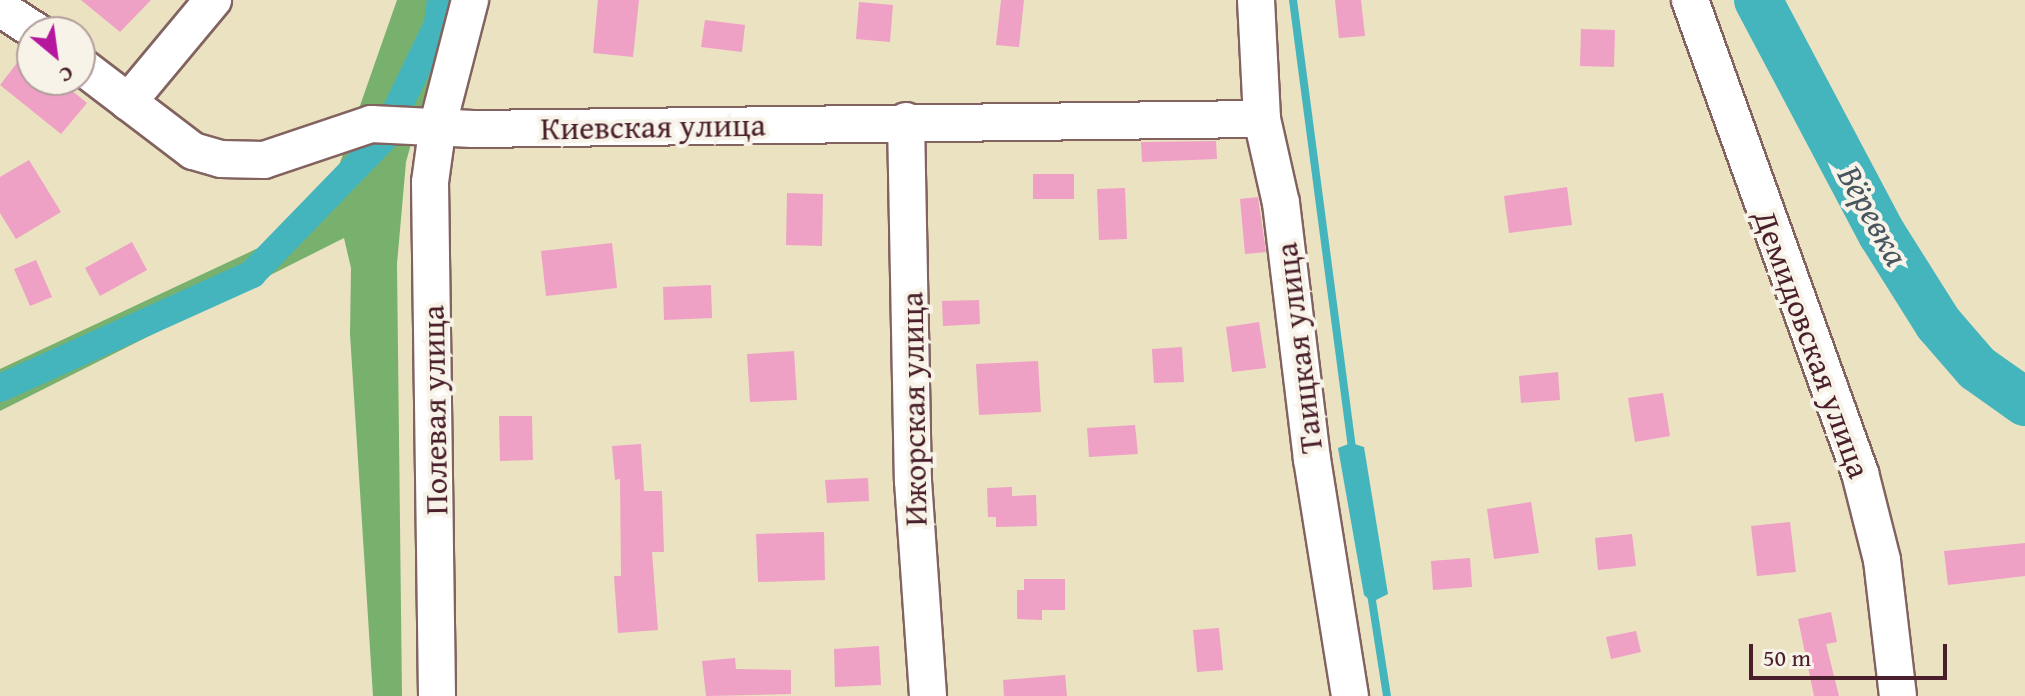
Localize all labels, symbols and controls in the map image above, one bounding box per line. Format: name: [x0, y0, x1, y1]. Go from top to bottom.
north arrow: [16, 16, 96, 96]
text: С: [53, 58, 80, 92]
street label: Киевская улица: [540, 106, 766, 148]
water label: Вёревка: [1830, 158, 1918, 272]
street label: Демидовская улица: [1746, 205, 1878, 483]
street label: Таицкая улица: [1267, 240, 1331, 456]
street label: Ижорская улица: [893, 291, 935, 527]
street label: Полевая улица: [414, 305, 456, 515]
scale bar: [1753, 628, 1951, 678]
text: 50 m: [1763, 640, 1811, 675]

